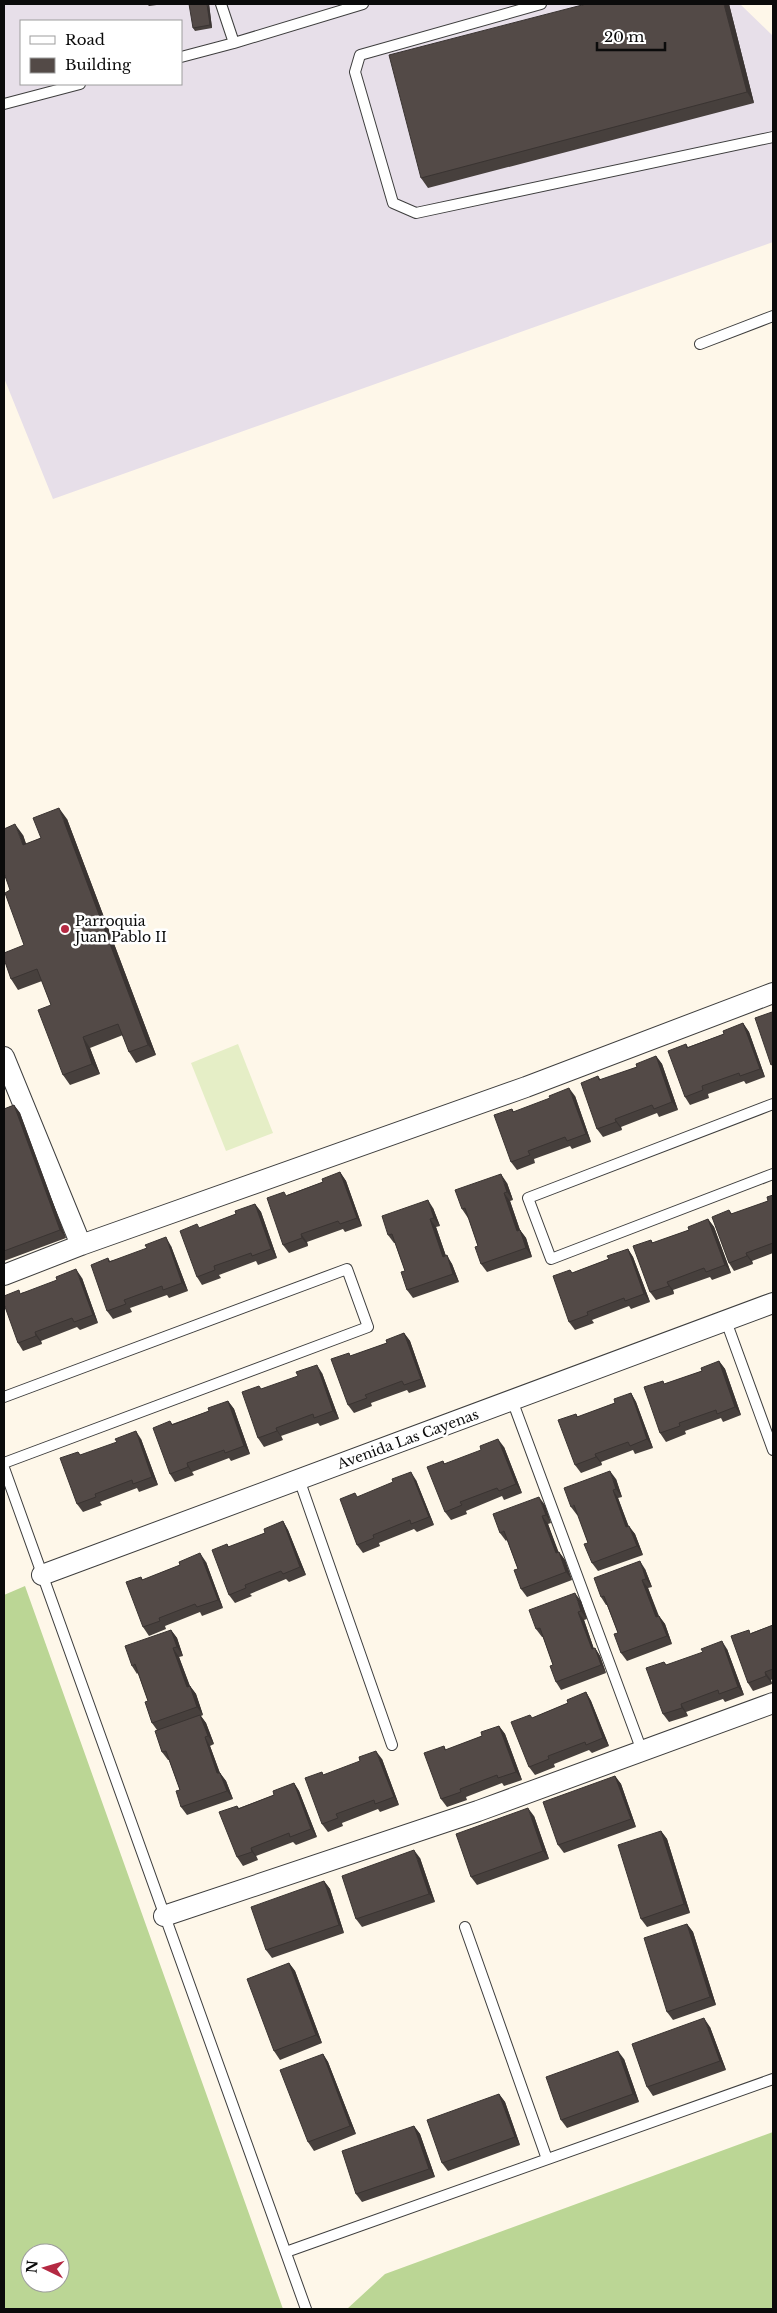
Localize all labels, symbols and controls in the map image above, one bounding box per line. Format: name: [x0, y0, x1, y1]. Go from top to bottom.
legend: [20, 20, 182, 85]
scale bar: [597, 20, 664, 52]
text: 20 m: [604, 27, 644, 46]
text: Road: [65, 30, 105, 49]
text: Building: [65, 55, 132, 74]
place label: Parroquia Juan Pablo II: [73, 912, 167, 946]
marker: Parroquia Juan Pablo II: [59, 923, 71, 935]
street label: Avenida Las Cayenas: [334, 1405, 481, 1473]
north arrow: [20, 2243, 70, 2293]
text: N: [23, 2260, 42, 2274]

